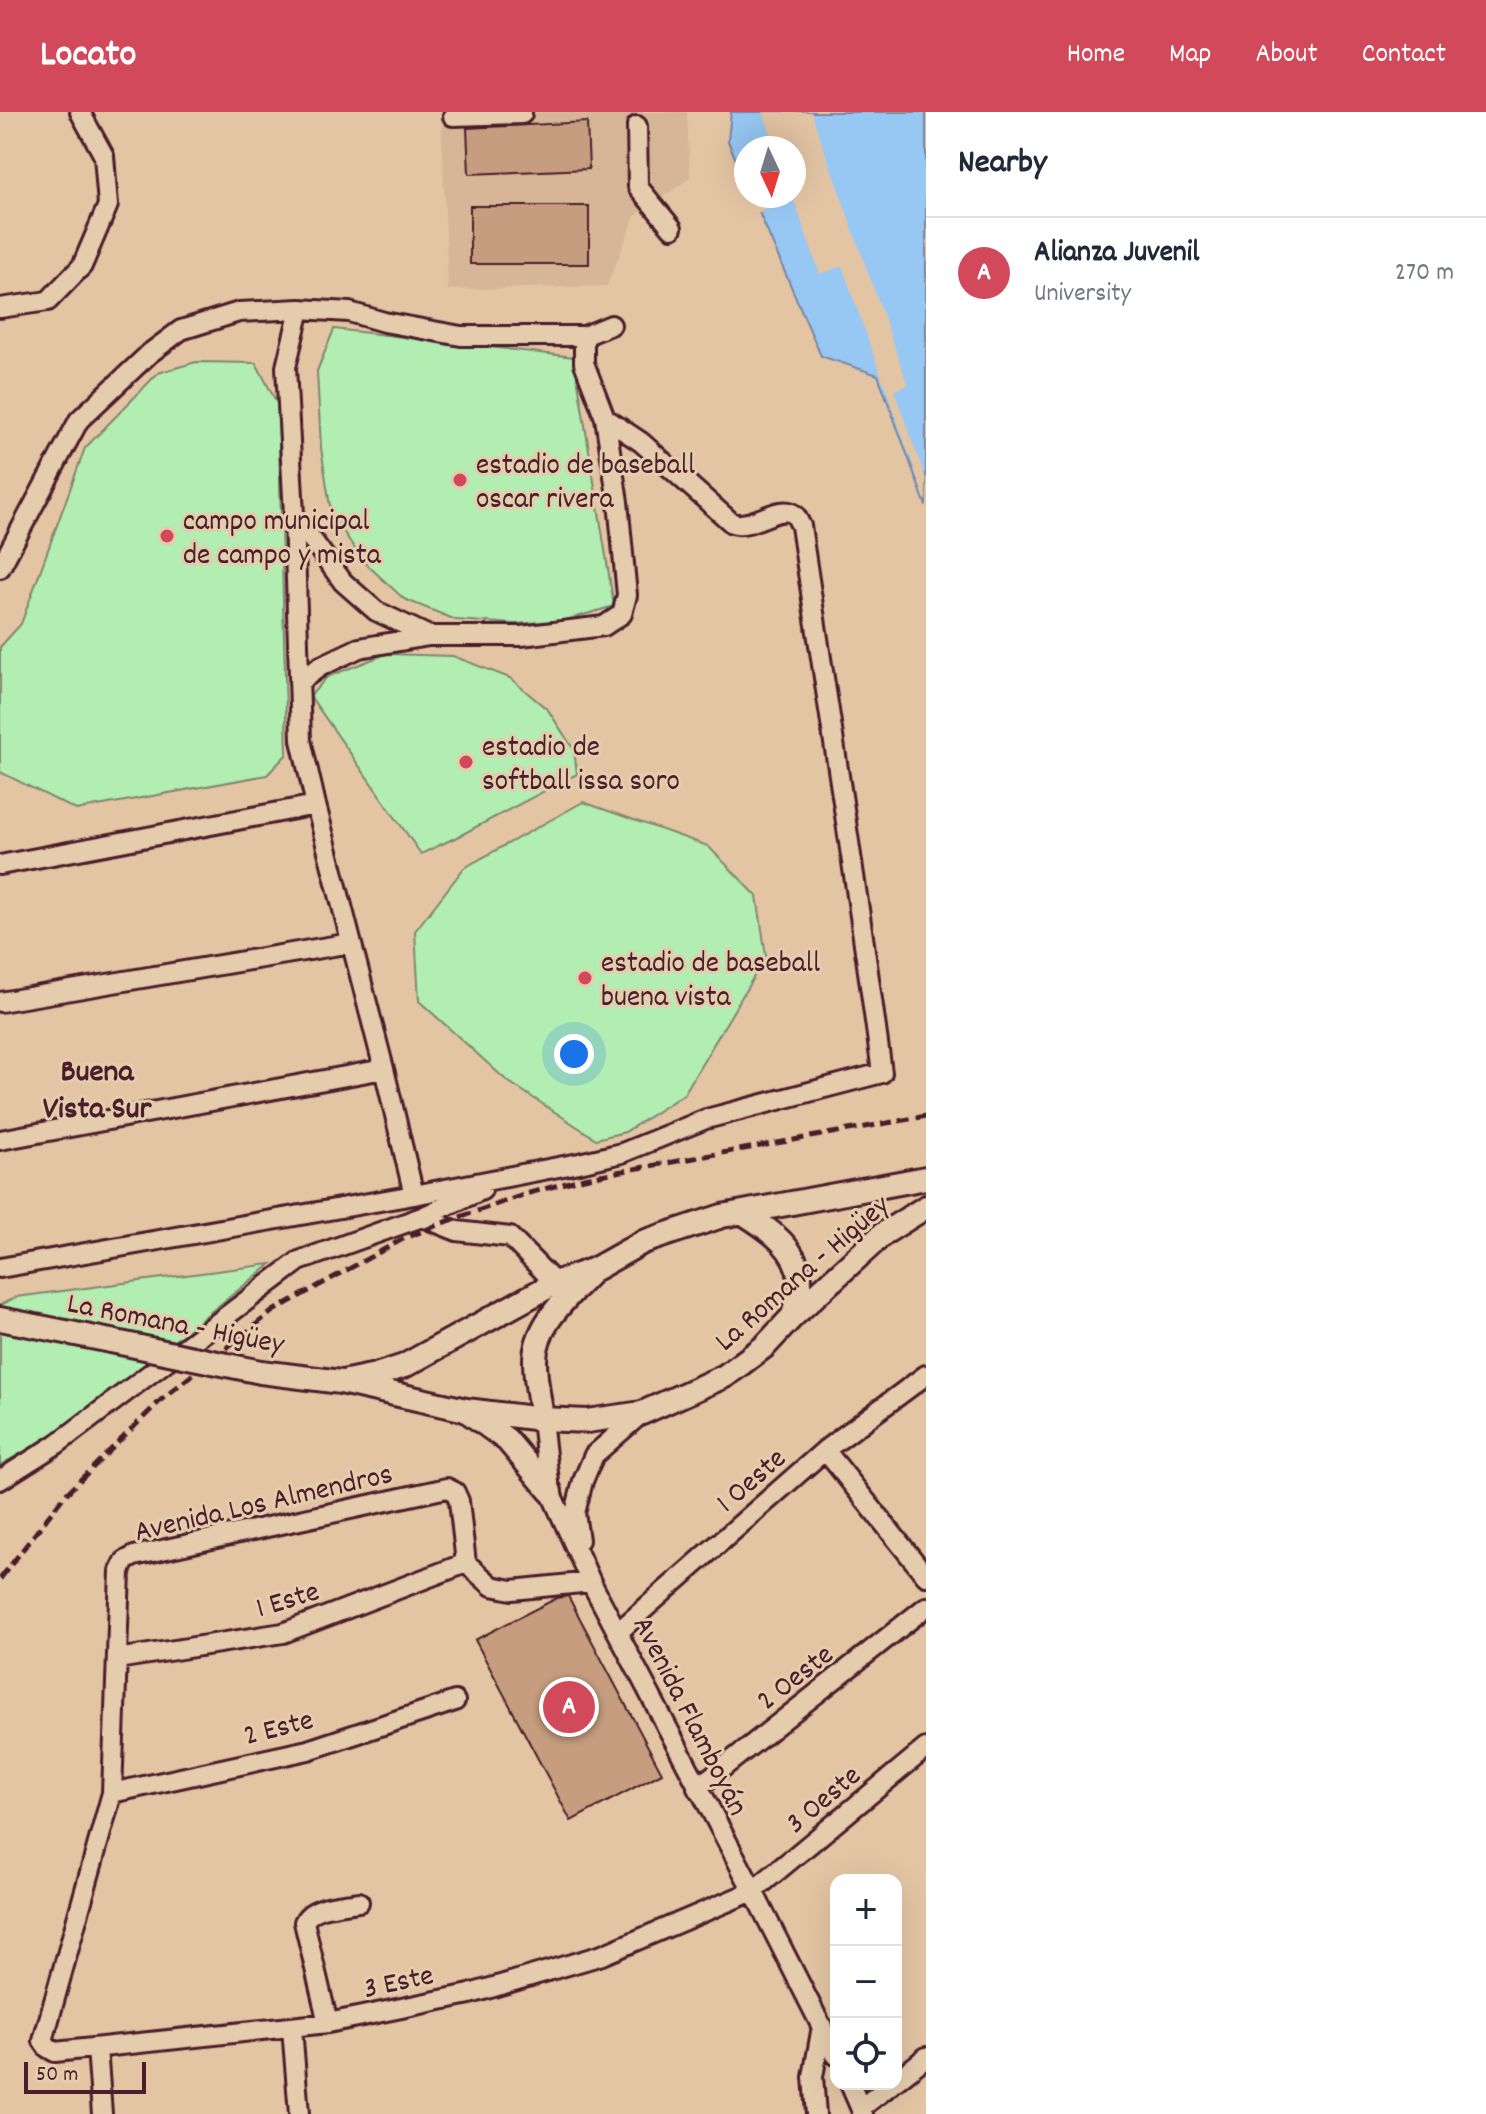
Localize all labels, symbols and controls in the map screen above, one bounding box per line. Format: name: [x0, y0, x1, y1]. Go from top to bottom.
text: Locato: [40, 29, 136, 84]
text: Home: [1067, 36, 1125, 76]
text: Map: [1169, 36, 1211, 76]
text: About: [1255, 36, 1318, 76]
text: Contact: [1362, 36, 1446, 76]
north arrow: [734, 136, 806, 208]
text: Nearby: [958, 140, 1047, 189]
text: Alianza Juvenil: [1034, 233, 1199, 276]
text: A: [977, 255, 991, 292]
text: 270 m: [1395, 255, 1454, 292]
text: University: [1034, 276, 1131, 313]
place label: estadio de baseball oscar rivera: [476, 446, 695, 523]
marker: estadio de baseball oscar rivera: [451, 471, 469, 489]
place label: campo municipal de campo y mista: [183, 502, 382, 579]
marker: campo municipal de campo y mista: [158, 527, 176, 545]
place label: estadio de softball issa soro: [482, 728, 680, 805]
marker: estadio de softball issa soro: [457, 753, 475, 771]
place label: estadio de baseball buena vista: [601, 944, 820, 1021]
marker: estadio de baseball buena vista: [576, 969, 594, 987]
your location: [554, 1034, 594, 1074]
district label: Buena Vista Sur: [43, 1051, 152, 1134]
street label: La Romana - Higüey: [707, 1186, 902, 1364]
street label: La Romana - Higüey: [63, 1284, 288, 1369]
street label: 1 Oeste: [708, 1440, 798, 1525]
street label: Avenida Los Almendros: [131, 1455, 397, 1556]
street label: 1 Este: [251, 1572, 325, 1632]
street label: Avenida Flamboyán: [619, 1610, 757, 1824]
street label: 2 Oeste: [749, 1636, 844, 1723]
pin: A: [543, 1677, 595, 1737]
street label: 2 Este: [240, 1701, 318, 1760]
street label: 3 Oeste: [778, 1757, 872, 1846]
map controls: [830, 1874, 902, 2090]
button: +: [830, 1874, 902, 1946]
button: −: [830, 1946, 902, 2018]
street label: 3 Este: [360, 1956, 438, 2013]
button: locate: [830, 2018, 902, 2090]
scale bar: [24, 2058, 146, 2094]
text: 50 m: [36, 2060, 78, 2091]

